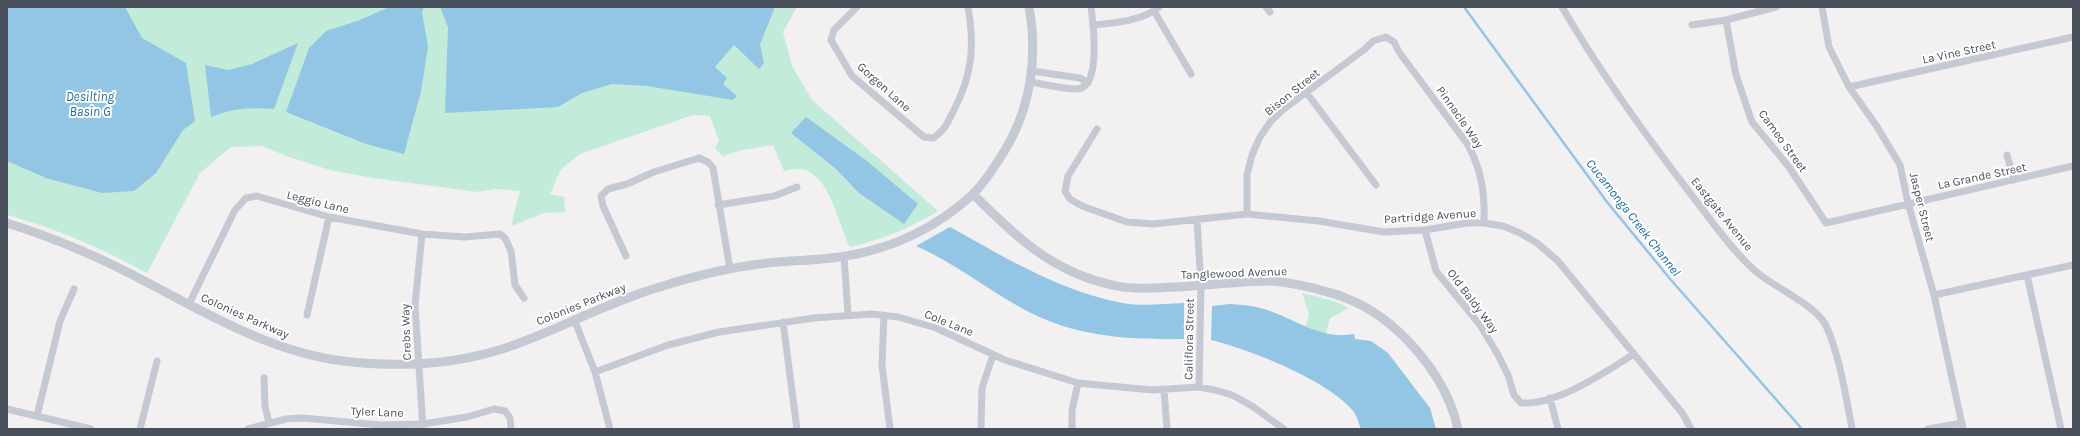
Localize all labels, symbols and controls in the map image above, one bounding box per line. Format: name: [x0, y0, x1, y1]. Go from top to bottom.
street label: La Vine Street: [1921, 37, 1997, 67]
street label: Gorgen Lane: [854, 59, 914, 115]
street label: Bison Street: [1262, 65, 1323, 119]
street label: Pinnacle Way: [1433, 83, 1487, 151]
water label: Desilting Basin G: [66, 89, 116, 119]
street label: Cameo Street: [1756, 107, 1811, 175]
water label: Cucamonga Creek Channel: [1583, 156, 1684, 279]
street label: La Grande Street: [1937, 160, 2028, 192]
street label: Jasper Street: [1907, 171, 1938, 244]
street label: Eastgate Avenue: [1688, 174, 1756, 254]
street label: Leggio Lane: [285, 187, 351, 217]
street label: Partridge Avenue: [1383, 206, 1477, 226]
street label: Tanglewood Avenue: [1181, 264, 1287, 282]
street label: Old Baldy Way: [1444, 266, 1502, 336]
street label: Colonies Parkway: [534, 280, 628, 328]
street label: Colonies Parkway: [199, 290, 292, 342]
street label: Califlora Street: [1181, 298, 1197, 380]
street label: Crebs Way: [398, 303, 414, 361]
street label: Cole Lane: [922, 307, 976, 339]
street label: Tyler Lane: [350, 404, 404, 420]

